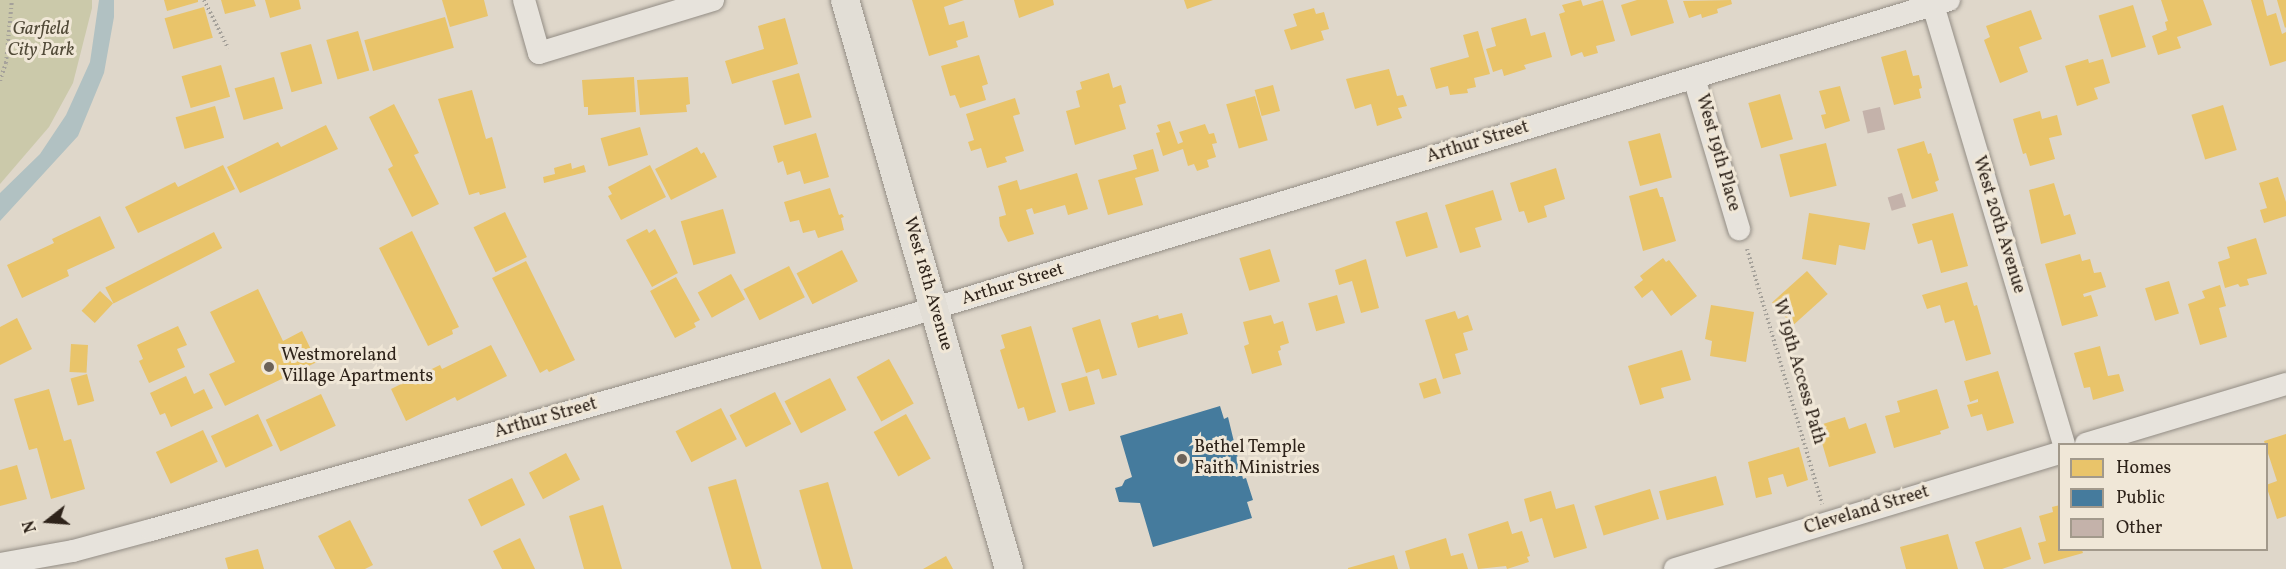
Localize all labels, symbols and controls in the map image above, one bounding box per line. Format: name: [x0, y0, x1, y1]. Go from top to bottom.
park label: Garfield City Park: [8, 20, 74, 63]
street label: West 19th Place: [1690, 92, 1744, 214]
street label: Arthur Street: [1424, 117, 1532, 169]
street label: West 20th Avenue: [1967, 154, 2029, 296]
street label: West 18th Avenue: [898, 214, 956, 354]
street label: Arthur Street: [959, 259, 1067, 311]
street label: W 19th Access Path: [1767, 297, 1829, 447]
place label: Westmoreland Village Apartments: [281, 346, 433, 388]
marker: Westmoreland Village Apartments: [262, 360, 276, 374]
street label: Arthur Street: [492, 394, 600, 444]
place label: Bethel Temple Faith Ministries: [1194, 438, 1320, 480]
legend: [2058, 443, 2268, 551]
marker: Bethel Temple Faith Ministries: [1175, 452, 1189, 466]
text: Homes: [2116, 456, 2171, 481]
street label: Cleveland Street: [1802, 482, 1932, 540]
text: Public: [2116, 486, 2165, 511]
north arrow: [18, 491, 78, 551]
text: Other: [2116, 516, 2162, 541]
text: N: [19, 517, 43, 535]

